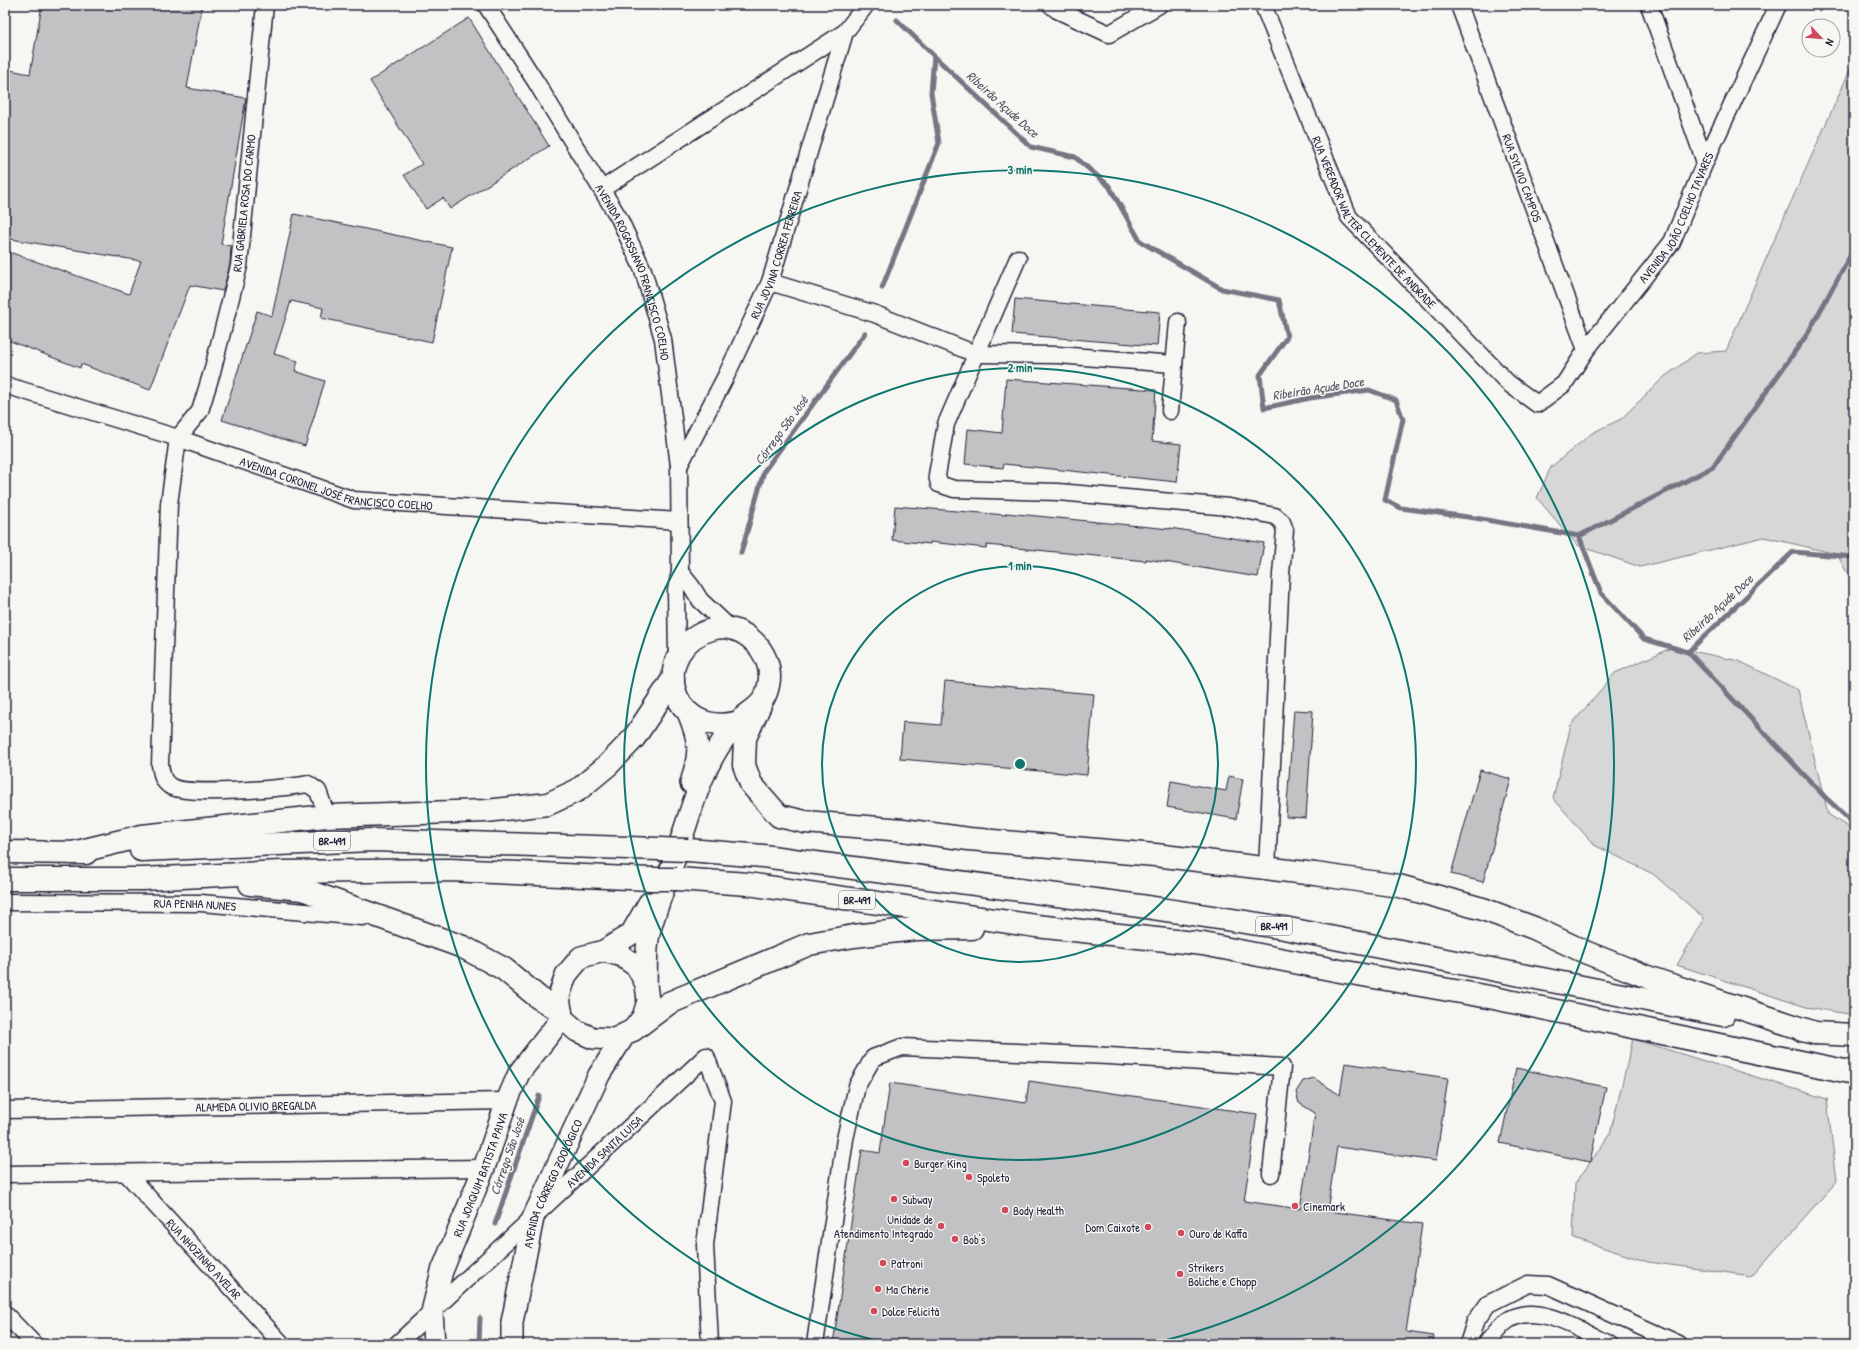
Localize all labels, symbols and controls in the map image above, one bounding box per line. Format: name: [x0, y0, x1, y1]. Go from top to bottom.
north arrow: [1801, 18, 1841, 58]
text: N: [1822, 37, 1838, 48]
water label: Ribeirão Açude Doce: [963, 67, 1044, 142]
street label: RUA SYLVIO CAMPOS: [1499, 131, 1547, 225]
street label: RUA GABRIELA ROSA DO CARMO: [228, 133, 260, 273]
street label: RUA VEREADOR WALTER CLEMENTE DE ANDRADE: [1309, 133, 1441, 312]
street label: AVENIDA JOÃO COELHO TAVARES: [1634, 149, 1717, 286]
text: 3 min: [1008, 161, 1033, 178]
street label: AVENIDA ROGASSIANO FRANCISCO COELHO: [592, 180, 674, 362]
street label: RUA JOVINA CORREA FERREIRA: [745, 188, 805, 322]
text: 2 min: [1008, 359, 1033, 376]
water label: Ribeirão Açude Doce: [1271, 372, 1366, 404]
water label: Córrego São José: [750, 391, 813, 469]
street label: AVENIDA CORONEL JOSÉ FRANCISCO COELHO: [238, 452, 434, 514]
text: 1 min: [1008, 557, 1032, 574]
water label: Ribeirão Açude Doce: [1677, 569, 1757, 646]
centre of rings: [1013, 757, 1027, 771]
road number: BR-491: [314, 832, 350, 850]
road number: BR-491: [839, 891, 875, 909]
street label: RUA PENHA NUNES: [154, 894, 237, 915]
road number: BR-491: [1256, 917, 1292, 935]
street label: ALAMEDA OLIVIO BREGALDA: [196, 1096, 316, 1115]
street label: RUA JOAQUIM BATISTA PAIVA: [448, 1110, 511, 1239]
street label: AVENIDA SANTA LUISA: [562, 1111, 646, 1191]
water label: Córrego São José: [485, 1114, 530, 1198]
street label: AVENIDA CÓRREGO ZOOLÓGICO: [519, 1116, 586, 1250]
place label: Burger King: [914, 1155, 967, 1172]
marker: Burger King: [901, 1158, 911, 1168]
place label: Spoleto: [977, 1169, 1010, 1186]
marker: Spoleto: [964, 1172, 974, 1182]
place label: Subway: [902, 1191, 933, 1208]
marker: Subway: [889, 1194, 899, 1204]
place label: Cinemark: [1303, 1198, 1345, 1215]
marker: Cinemark: [1290, 1201, 1300, 1211]
place label: Body Health: [1013, 1202, 1064, 1219]
marker: Body Health: [1000, 1205, 1010, 1215]
place label: Unidade de Atendimento Integrado: [834, 1211, 933, 1242]
street label: RUA NHOZINHO AVELAR: [163, 1215, 246, 1303]
place label: Dom Caixote: [1085, 1219, 1140, 1236]
marker: Unidade de Atendimento Integrado: [936, 1221, 946, 1231]
marker: Dom Caixote: [1143, 1222, 1153, 1232]
place label: Ouro de Kaffa: [1189, 1225, 1247, 1242]
marker: Ouro de Kaffa: [1176, 1228, 1186, 1238]
place label: Bob's: [963, 1231, 986, 1248]
marker: Bob's: [950, 1234, 960, 1244]
place label: Patroni: [891, 1255, 923, 1272]
marker: Patroni: [878, 1258, 888, 1268]
place label: Strikers Boliche e Chopp: [1188, 1259, 1256, 1290]
marker: Strikers Boliche e Chopp: [1175, 1269, 1185, 1279]
place label: Ma Chérie: [886, 1281, 929, 1298]
marker: Ma Chérie: [873, 1284, 883, 1294]
place label: Dolce Felicità: [882, 1303, 940, 1320]
marker: Dolce Felicità: [869, 1306, 879, 1316]

